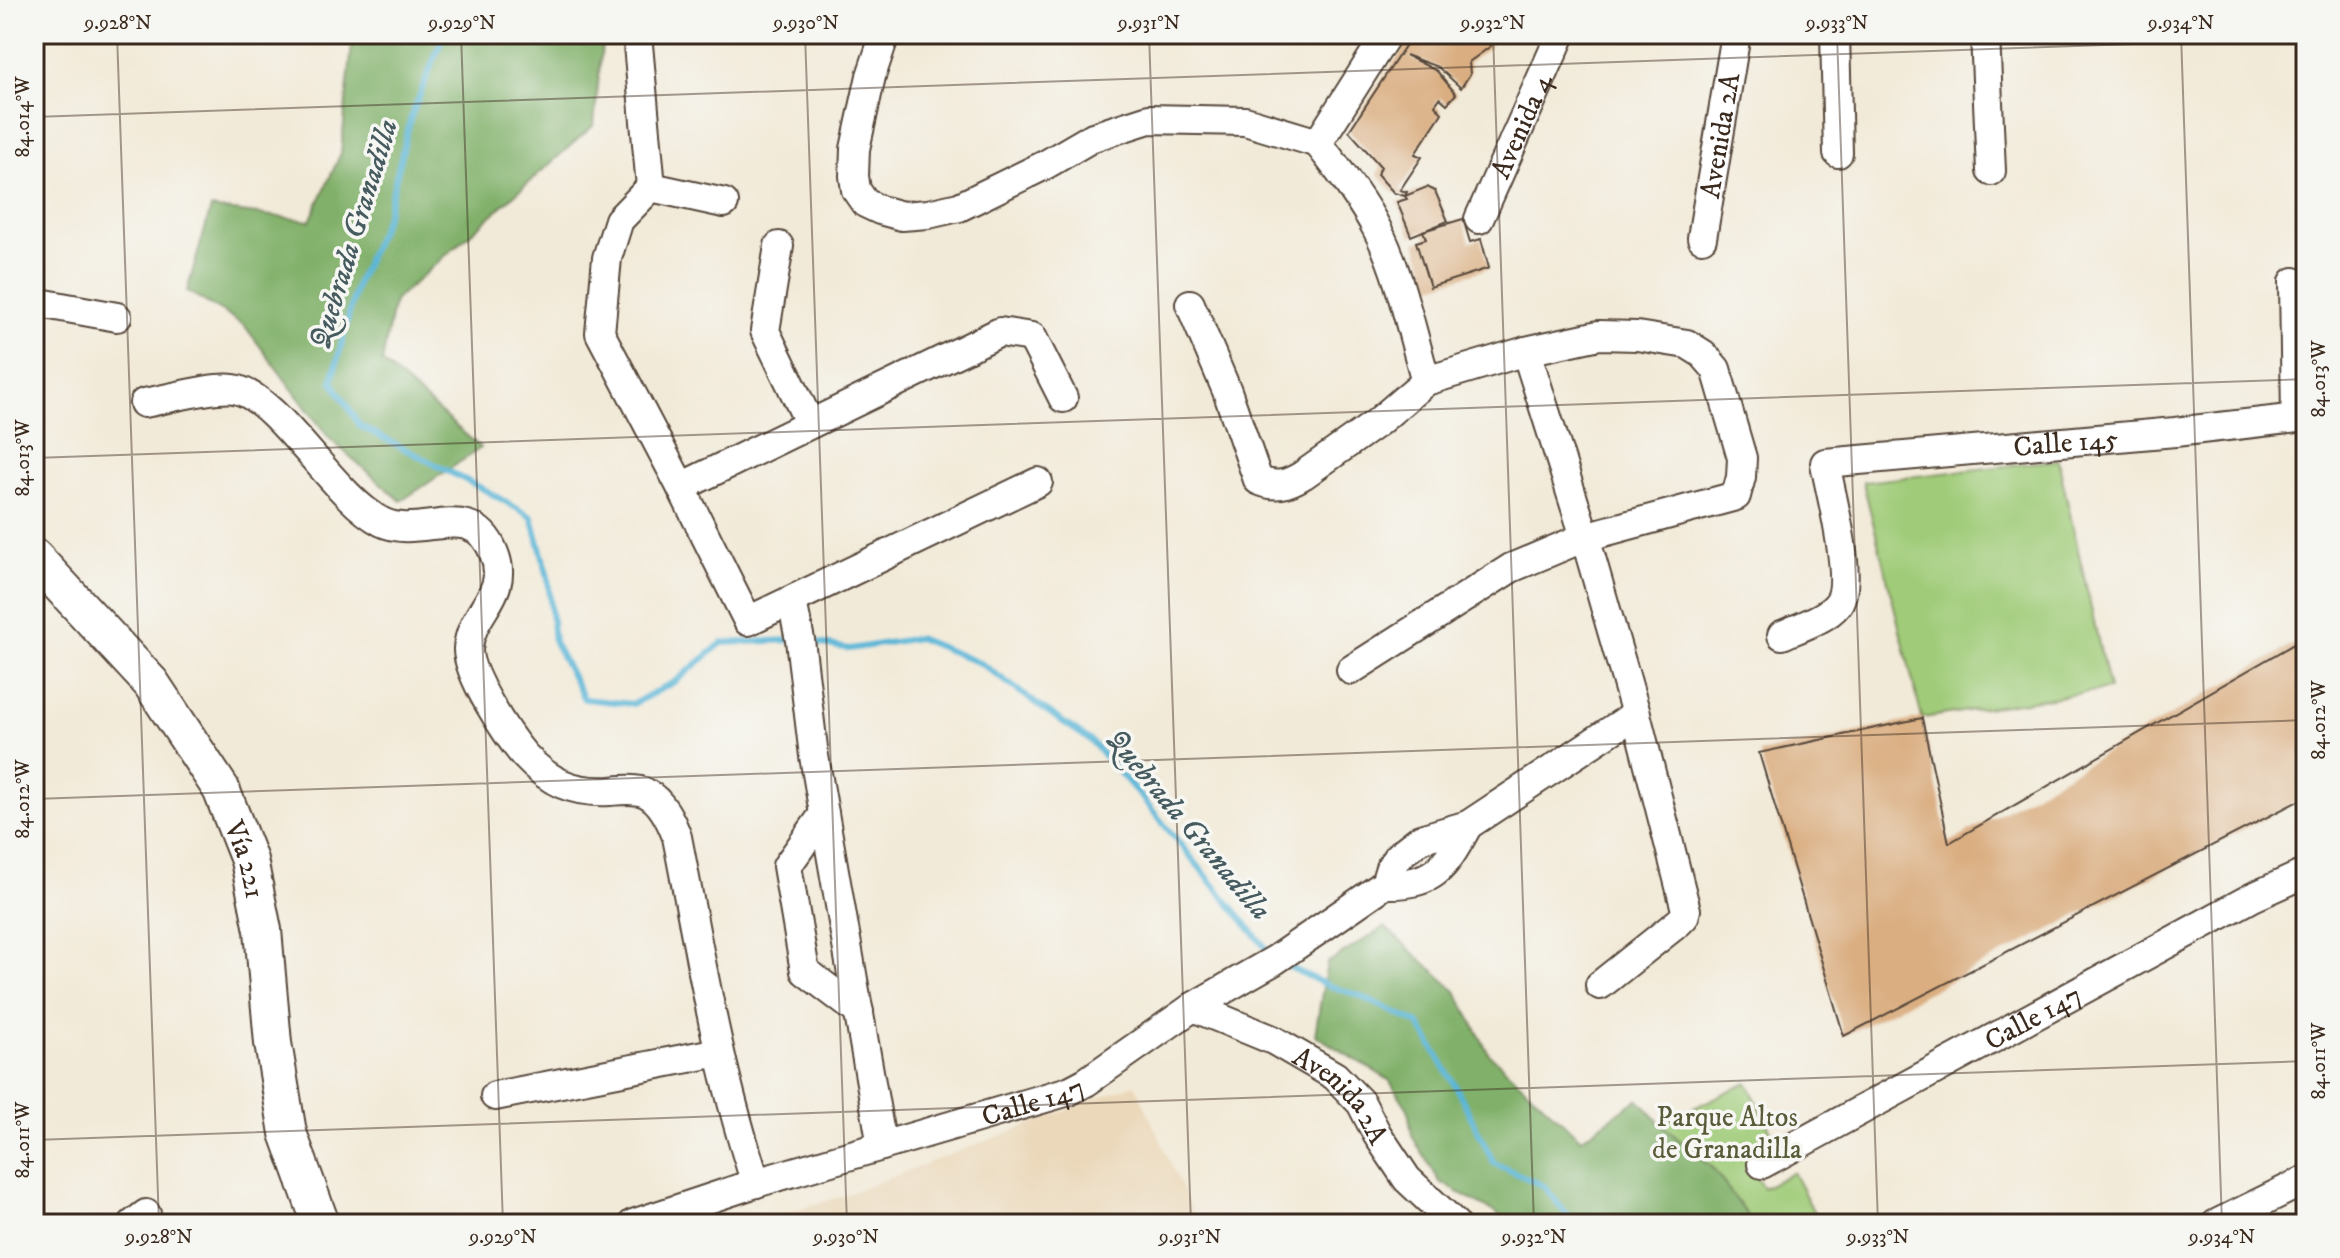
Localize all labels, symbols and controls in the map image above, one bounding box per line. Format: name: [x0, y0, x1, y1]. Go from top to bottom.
text: 9.928°N: [83, 11, 152, 36]
text: 9.929°N: [427, 11, 496, 36]
text: 9.930°N: [772, 11, 839, 36]
text: 9.931°N: [1117, 11, 1180, 36]
text: 9.932°N: [1460, 11, 1525, 36]
text: 9.933°N: [1805, 11, 1868, 36]
text: 9.934°N: [2147, 11, 2214, 36]
street label: Avenida 4: [1483, 68, 1561, 184]
street label: Avenida 2A: [1693, 69, 1748, 201]
text: 84.014°W: [11, 76, 36, 157]
water label: Quebrada Granadilla: [302, 115, 407, 354]
text: 84.013°W: [2307, 340, 2332, 417]
text: 84.013°W: [11, 419, 36, 496]
street label: Calle 145: [2012, 421, 2120, 465]
text: 84.012°W: [2307, 680, 2332, 760]
water label: Quebrada Granadilla: [1097, 722, 1279, 928]
text: 84.012°W: [11, 759, 36, 839]
street label: Vía 221: [216, 815, 272, 902]
street label: Calle 147: [1979, 978, 2088, 1059]
text: 84.011°W: [2307, 1022, 2332, 1099]
street label: Avenida 2A: [1286, 1039, 1396, 1151]
street label: Calle 147: [978, 1070, 1091, 1135]
park label: Parque Altos de Granadilla: [1652, 1100, 1802, 1167]
text: 84.011°W: [11, 1101, 36, 1178]
text: 9.928°N: [124, 1225, 193, 1250]
text: 9.929°N: [468, 1225, 537, 1250]
text: 9.930°N: [812, 1225, 879, 1250]
text: 9.931°N: [1158, 1225, 1221, 1250]
text: 9.932°N: [1501, 1225, 1566, 1250]
text: 9.933°N: [1846, 1225, 1909, 1250]
text: 9.934°N: [2188, 1225, 2255, 1250]

